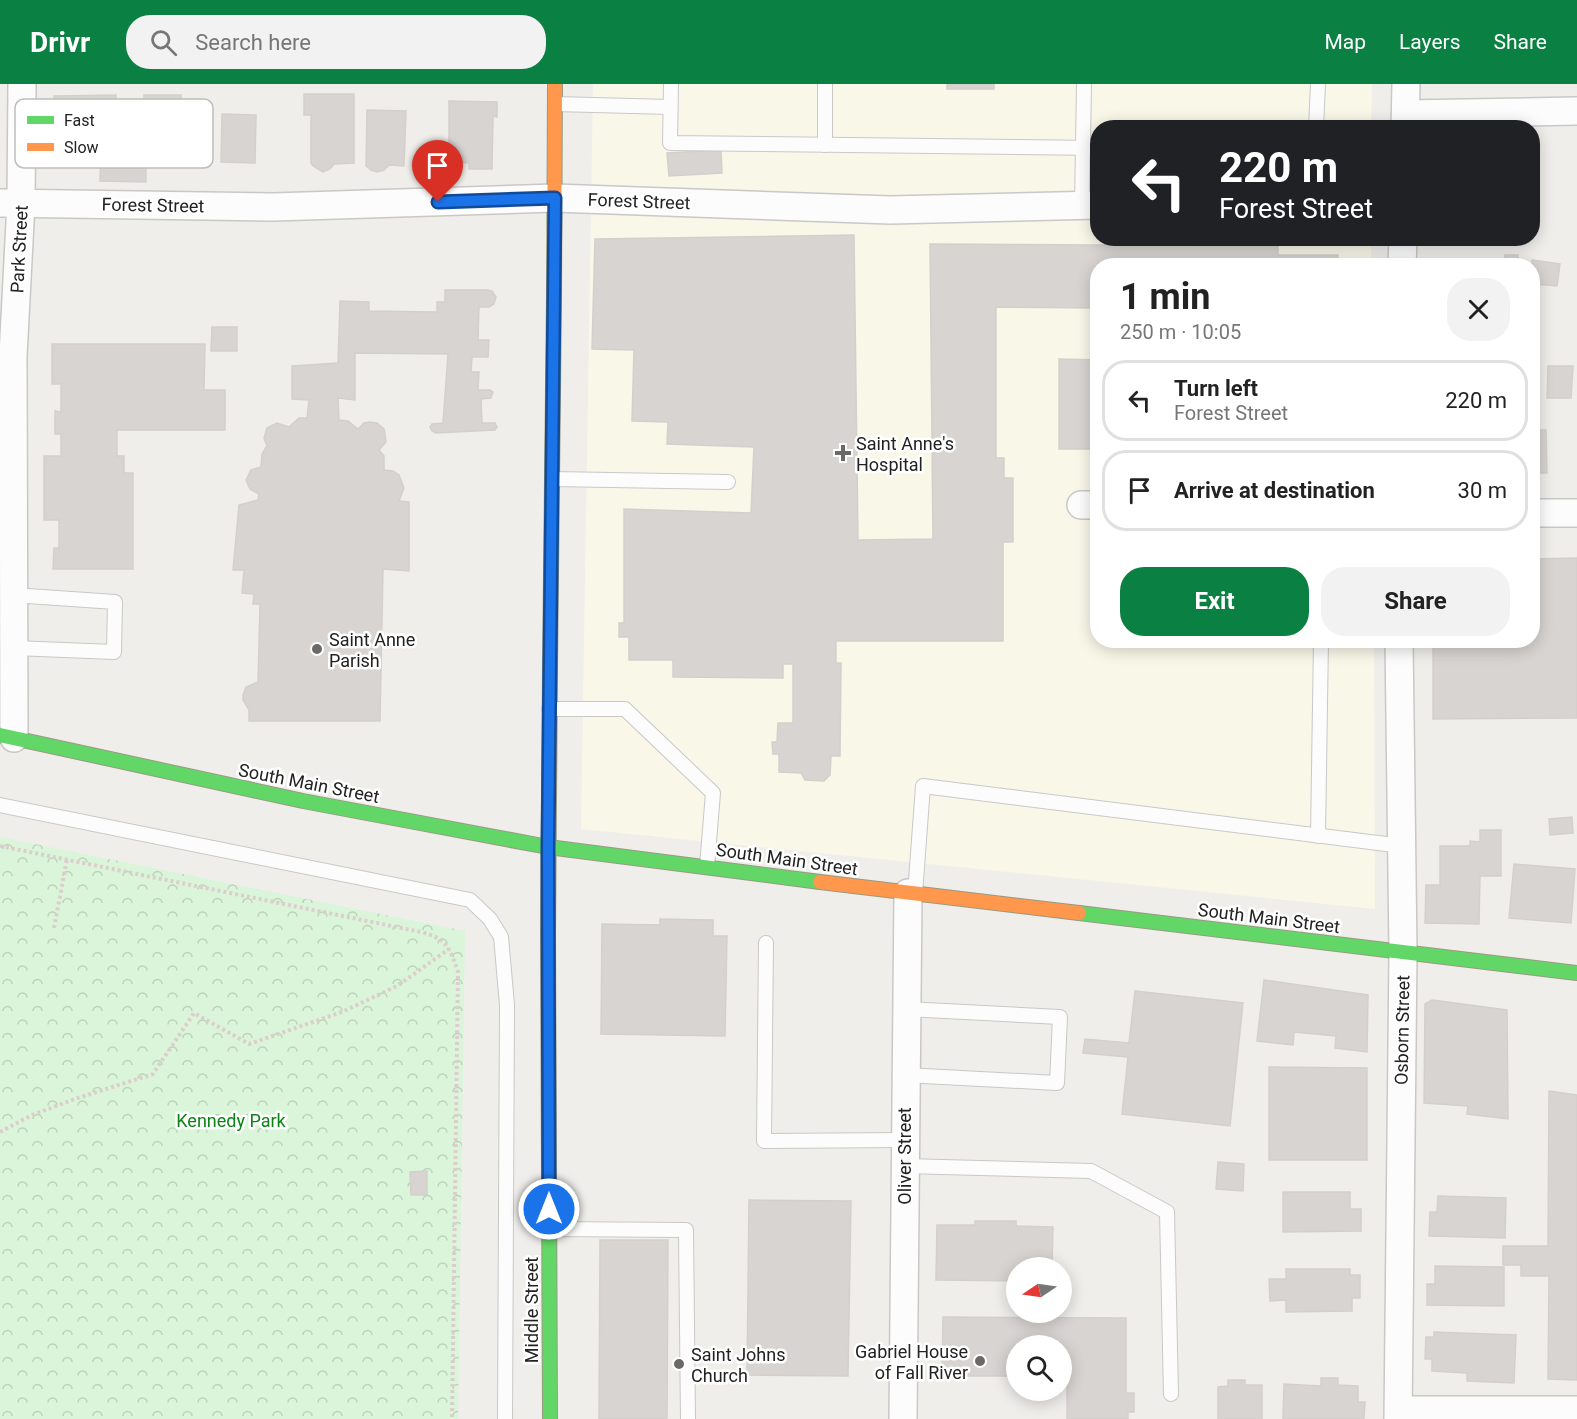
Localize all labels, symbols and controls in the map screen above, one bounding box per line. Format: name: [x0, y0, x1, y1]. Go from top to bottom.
search box: [126, 15, 546, 69]
text: Drivr: [30, 26, 90, 59]
icon: search: [147, 26, 180, 59]
text: Search here: [195, 30, 311, 55]
text: Map: [1324, 30, 1366, 54]
text: Layers: [1399, 30, 1460, 54]
text: Share: [1493, 30, 1547, 54]
legend: [15, 99, 213, 168]
text: Fast: [64, 111, 95, 130]
text: Slow: [64, 138, 99, 157]
pin: [412, 140, 463, 202]
text: 220 m: [1219, 143, 1338, 192]
icon: left: [1120, 144, 1198, 222]
icon: arrive: [421, 149, 454, 182]
street label: Forest Street: [587, 189, 691, 213]
text: Forest Street: [1219, 193, 1373, 225]
street label: Forest Street: [102, 194, 205, 216]
street label: Park Street: [6, 204, 32, 294]
text: 1 min: [1120, 276, 1211, 318]
button: close: [1447, 278, 1510, 341]
text: 250 m · 10:05: [1120, 320, 1241, 344]
text: Turn left: [1174, 376, 1258, 401]
icon: left: [1123, 384, 1156, 417]
text: 220 m: [1445, 388, 1507, 413]
text: Forest Street: [1174, 401, 1288, 425]
place label: Saint Anne's Hospital: [856, 433, 954, 475]
marker: Saint Anne's Hospital: [834, 444, 852, 462]
icon: arrive: [1123, 474, 1156, 507]
text: Arrive at destination: [1174, 478, 1375, 503]
text: 30 m: [1458, 478, 1507, 503]
button: Exit: [1120, 567, 1309, 636]
button: Share: [1321, 567, 1510, 636]
place label: Saint Anne Parish: [329, 629, 415, 671]
marker: Saint Anne Parish: [310, 642, 324, 656]
street label: South Main Street: [237, 759, 381, 807]
street label: South Main Street: [715, 839, 859, 879]
street label: South Main Street: [1197, 899, 1341, 937]
street label: Osborn Street: [1391, 975, 1413, 1085]
street label: Oliver Street: [894, 1107, 915, 1205]
park label: Kennedy Park: [176, 1110, 287, 1131]
position arrow: [517, 1177, 581, 1241]
street label: Middle Street: [521, 1257, 542, 1363]
north arrow: [1006, 1257, 1072, 1323]
map controls: [1006, 1257, 1072, 1401]
button: search: [1006, 1335, 1072, 1401]
place label: Gabriel House of Fall River: [855, 1341, 968, 1383]
place label: Saint Johns Church: [691, 1344, 786, 1386]
marker: Gabriel House of Fall River: [973, 1354, 987, 1368]
marker: Saint Johns Church: [672, 1357, 686, 1371]

